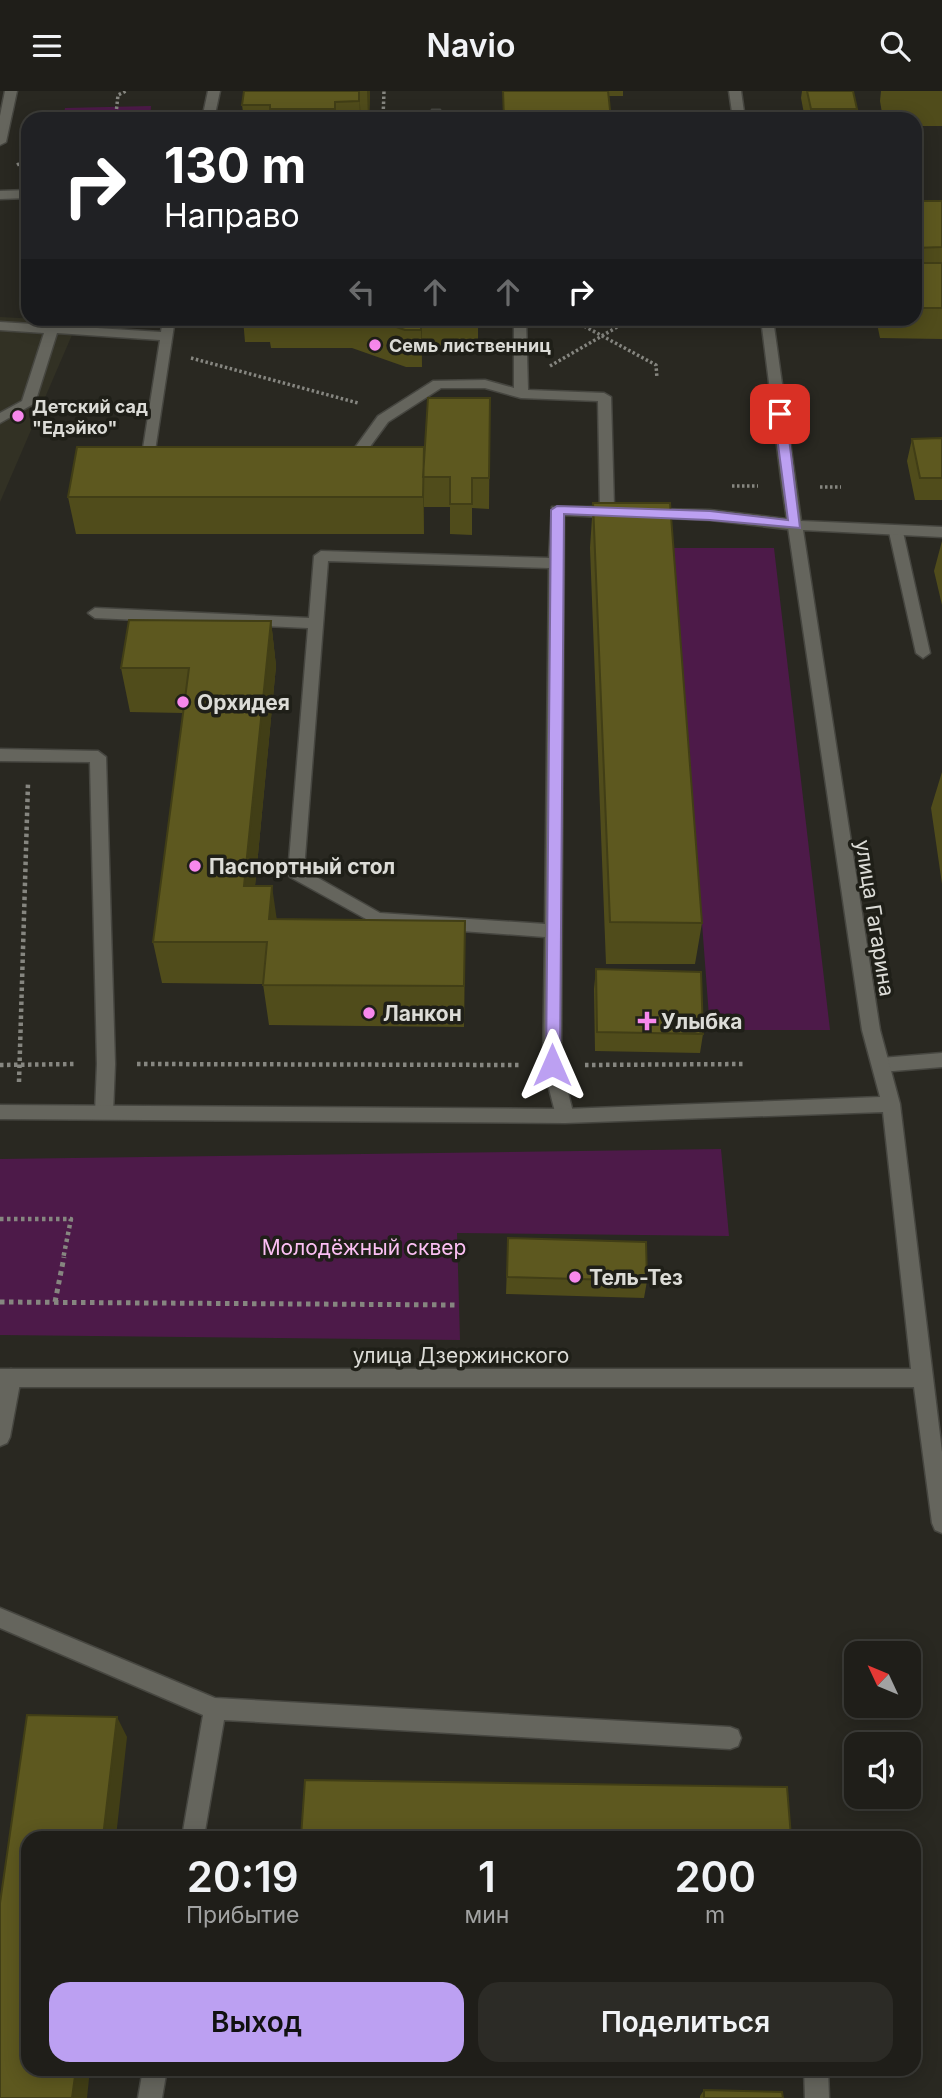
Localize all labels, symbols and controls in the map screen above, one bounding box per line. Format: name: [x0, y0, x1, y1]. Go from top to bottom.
text: Navio: [427, 26, 515, 65]
icon: menu: [28, 27, 66, 65]
icon: search: [876, 27, 914, 65]
text: 130 m: [164, 136, 306, 195]
icon: right: [49, 140, 140, 231]
text: Направо: [164, 196, 300, 235]
icon: left: [343, 273, 381, 311]
icon: ahead: [416, 273, 454, 311]
icon: ahead: [489, 273, 527, 311]
icon: right: [562, 273, 600, 311]
place label: Семь лиственниц: [389, 335, 551, 356]
marker: Семь лиственниц: [367, 337, 383, 353]
pin: [750, 384, 810, 444]
icon: arrive: [761, 395, 799, 433]
place label: Детский сад "Едэйко": [32, 396, 148, 438]
marker: Детский сад "Едэйко": [10, 408, 26, 424]
place label: Орхидея: [197, 690, 290, 715]
marker: Орхидея: [175, 694, 191, 710]
street label: улица Гагарина: [850, 838, 900, 998]
place label: Паспортный стол: [209, 854, 395, 879]
marker: Паспортный стол: [187, 858, 203, 874]
place label: Ланкон: [383, 1001, 462, 1026]
marker: Ланкон: [361, 1005, 377, 1021]
place label: Улыбка: [661, 1009, 742, 1034]
marker: Улыбка: [639, 1013, 655, 1029]
position arrow: [515, 1028, 589, 1102]
park label: Молодёжный сквер: [262, 1235, 466, 1260]
place label: Тель-Тез: [589, 1265, 683, 1290]
marker: Тель-Тез: [567, 1269, 583, 1285]
street label: улица Дзержинского: [353, 1343, 569, 1368]
north arrow: [844, 1641, 920, 1719]
map controls: [844, 1641, 921, 1809]
button: sound: [844, 1732, 921, 1809]
text: 20:19: [187, 1851, 299, 1902]
text: 1: [478, 1851, 496, 1902]
text: 200: [674, 1851, 756, 1902]
text: Прибытие: [186, 1901, 299, 1929]
text: мин: [464, 1901, 509, 1929]
text: m: [705, 1901, 725, 1929]
button: Выход: [49, 1982, 464, 2062]
button: Поделиться: [478, 1982, 893, 2062]

